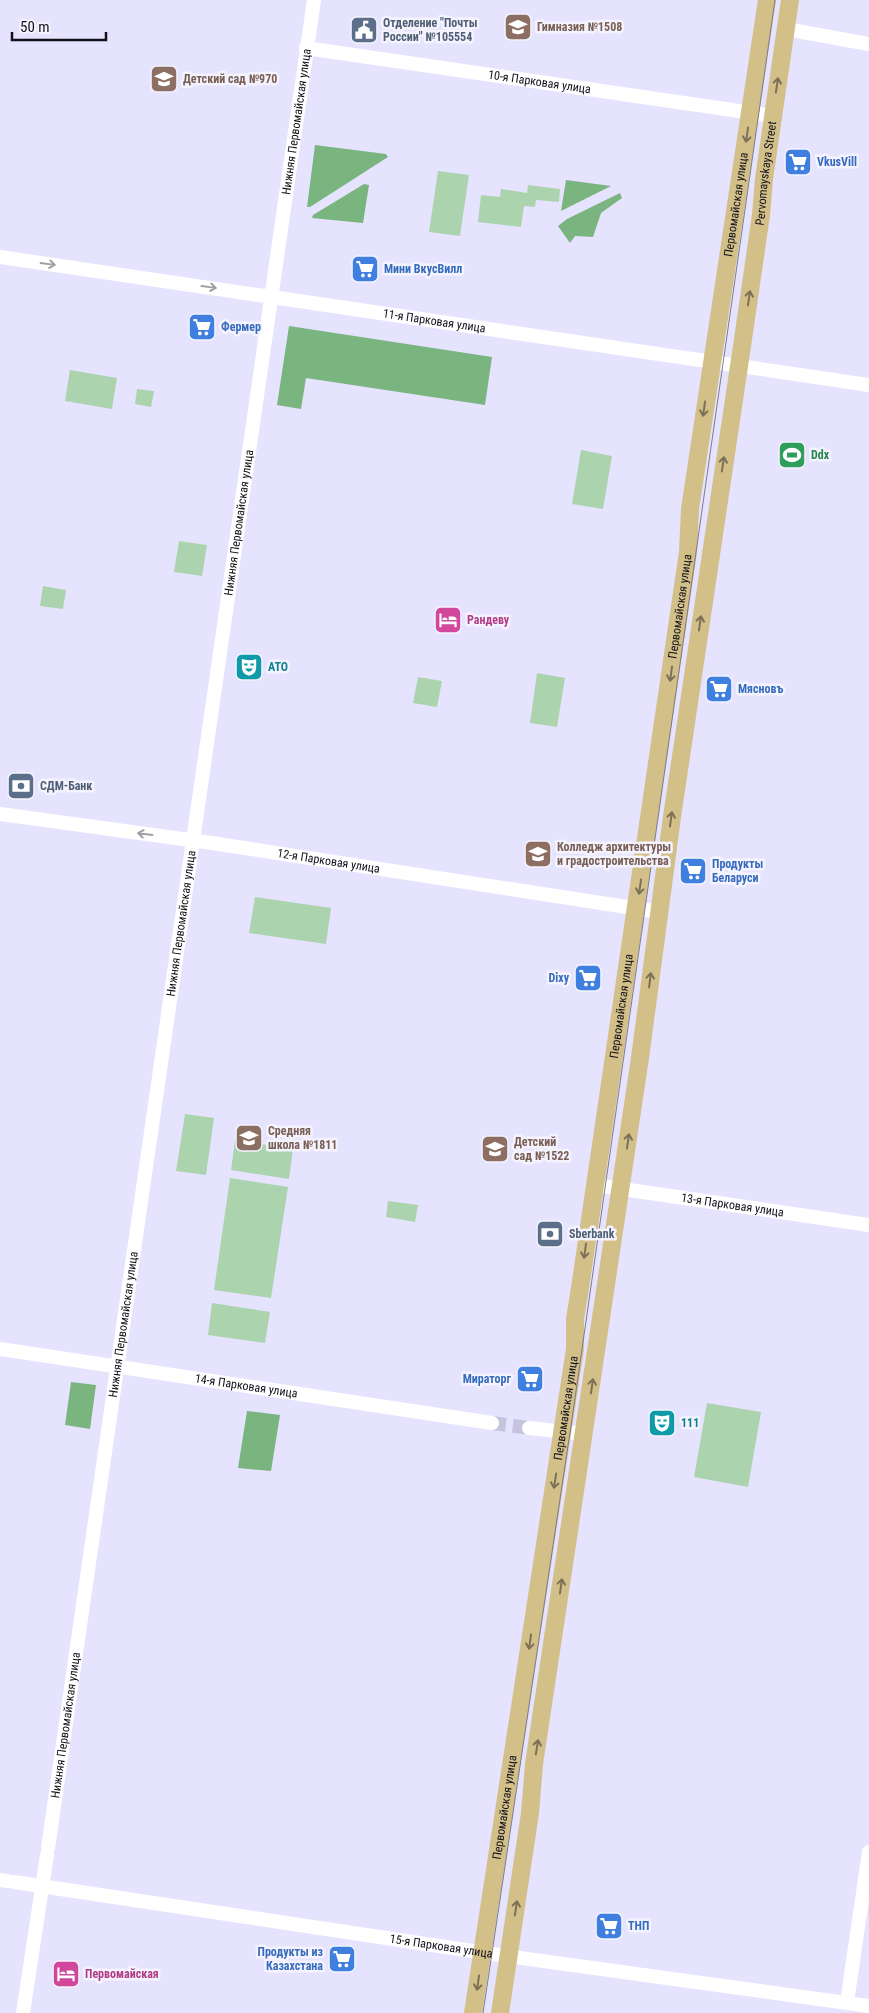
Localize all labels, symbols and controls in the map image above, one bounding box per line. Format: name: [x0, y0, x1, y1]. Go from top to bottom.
scale bar: [12, 10, 106, 42]
school or university icon: Гимназия №1508: [503, 12, 533, 42]
public building icon: Отделение "Почты России" №105554: [349, 15, 379, 45]
place label: Отделение "Почты России" №105554: [383, 16, 477, 44]
text: 50 m: [20, 18, 50, 36]
place label: Гимназия №1508: [537, 20, 622, 34]
street label: Нижняя Первомайская улица: [279, 48, 314, 196]
school or university icon: Детский сад №970: [149, 64, 179, 94]
street label: 10-я Парковая улица: [487, 68, 592, 96]
place label: Детский сад №970: [183, 72, 277, 86]
one-way arrow: [773, 77, 783, 93]
street label: Pervomayskaya Street: [753, 120, 779, 226]
one-way arrow: [742, 127, 752, 143]
supermarket icon: VkusVill: [783, 147, 813, 177]
street label: Первомайская улица: [721, 151, 751, 258]
place label: VkusVill: [817, 155, 857, 169]
supermarket icon: Мини ВкусВилл: [350, 254, 380, 284]
one-way arrow: [40, 259, 56, 269]
place label: Мини ВкусВилл: [384, 262, 462, 276]
one-way arrow: [201, 283, 217, 293]
one-way arrow: [745, 291, 755, 307]
street label: 11-я Парковая улица: [382, 306, 487, 335]
supermarket icon: Фермер: [187, 312, 217, 342]
place label: Фермер: [221, 320, 261, 334]
one-way arrow: [699, 400, 709, 416]
sports icon: Ddx: [777, 440, 807, 470]
street label: Нижняя Первомайская улица: [221, 448, 256, 597]
place label: Ddx: [811, 448, 830, 462]
one-way arrow: [719, 457, 729, 473]
street label: Первомайская улица: [665, 553, 695, 660]
hotel icon: Рандеву: [433, 605, 463, 635]
place label: Рандеву: [467, 613, 510, 627]
one-way arrow: [695, 616, 705, 632]
theatre icon: АТО: [234, 652, 264, 682]
place label: АТО: [268, 660, 288, 674]
one-way arrow: [666, 665, 676, 681]
supermarket icon: Мясновъ: [704, 674, 734, 704]
place label: Мясновъ: [738, 682, 783, 696]
bank icon: СДМ-Банк: [6, 771, 36, 801]
place label: СДМ-Банк: [40, 779, 92, 793]
one-way arrow: [667, 811, 677, 827]
one-way arrow: [137, 829, 153, 839]
school or university icon: Колледж архитектуры и градостроительства: [523, 839, 553, 869]
place label: Колледж архитектуры и градостроительства: [557, 840, 671, 868]
street label: 12-я Парковая улица: [276, 846, 381, 876]
street label: Нижняя Первомайская улица: [164, 849, 199, 997]
supermarket icon: Продукты Беларуси: [678, 856, 708, 886]
place label: Продукты Беларуси: [712, 857, 763, 885]
one-way arrow: [635, 878, 645, 894]
street label: Первомайская улица: [607, 953, 636, 1059]
supermarket icon: Dixy: [573, 963, 603, 993]
place label: Dixy: [548, 971, 570, 985]
one-way arrow: [645, 972, 655, 988]
school or university icon: Средняя школа №1811: [234, 1123, 264, 1153]
place label: Средняя школа №1811: [268, 1124, 337, 1152]
one-way arrow: [623, 1133, 633, 1149]
school or university icon: Детский сад №1522: [480, 1134, 510, 1164]
place label: Детский сад №1522: [514, 1135, 569, 1163]
street label: 13-я Парковая улица: [680, 1191, 785, 1220]
bank icon: Sberbank: [535, 1219, 565, 1249]
place label: Sberbank: [569, 1227, 615, 1241]
one-way arrow: [580, 1243, 590, 1259]
street label: Нижняя Первомайская улица: [106, 1250, 141, 1398]
street label: Первомайская улица: [551, 1355, 581, 1461]
supermarket icon: Мираторг: [515, 1364, 545, 1394]
street label: 14-я Парковая улица: [194, 1371, 299, 1401]
place label: Мираторг: [463, 1372, 512, 1386]
one-way arrow: [587, 1378, 597, 1394]
theatre icon: 111: [647, 1408, 677, 1438]
place label: 111: [681, 1416, 699, 1430]
one-way arrow: [550, 1473, 560, 1489]
one-way arrow: [557, 1579, 567, 1595]
one-way arrow: [525, 1633, 535, 1649]
street label: Нижняя Первомайская улица: [48, 1651, 83, 1799]
one-way arrow: [532, 1739, 542, 1755]
street label: Первомайская улица: [490, 1754, 520, 1861]
one-way arrow: [511, 1900, 521, 1916]
supermarket icon: ТНП: [594, 1911, 624, 1941]
place label: ТНП: [628, 1919, 649, 1933]
street label: 15-я Парковая улица: [389, 1932, 494, 1961]
supermarket icon: Продукты из Казахстана: [327, 1944, 357, 1974]
place label: Продукты из Казахстана: [258, 1945, 324, 1973]
hotel icon: Первомайская: [51, 1959, 81, 1989]
place label: Первомайская: [85, 1967, 159, 1981]
one-way arrow: [472, 1974, 482, 1990]

